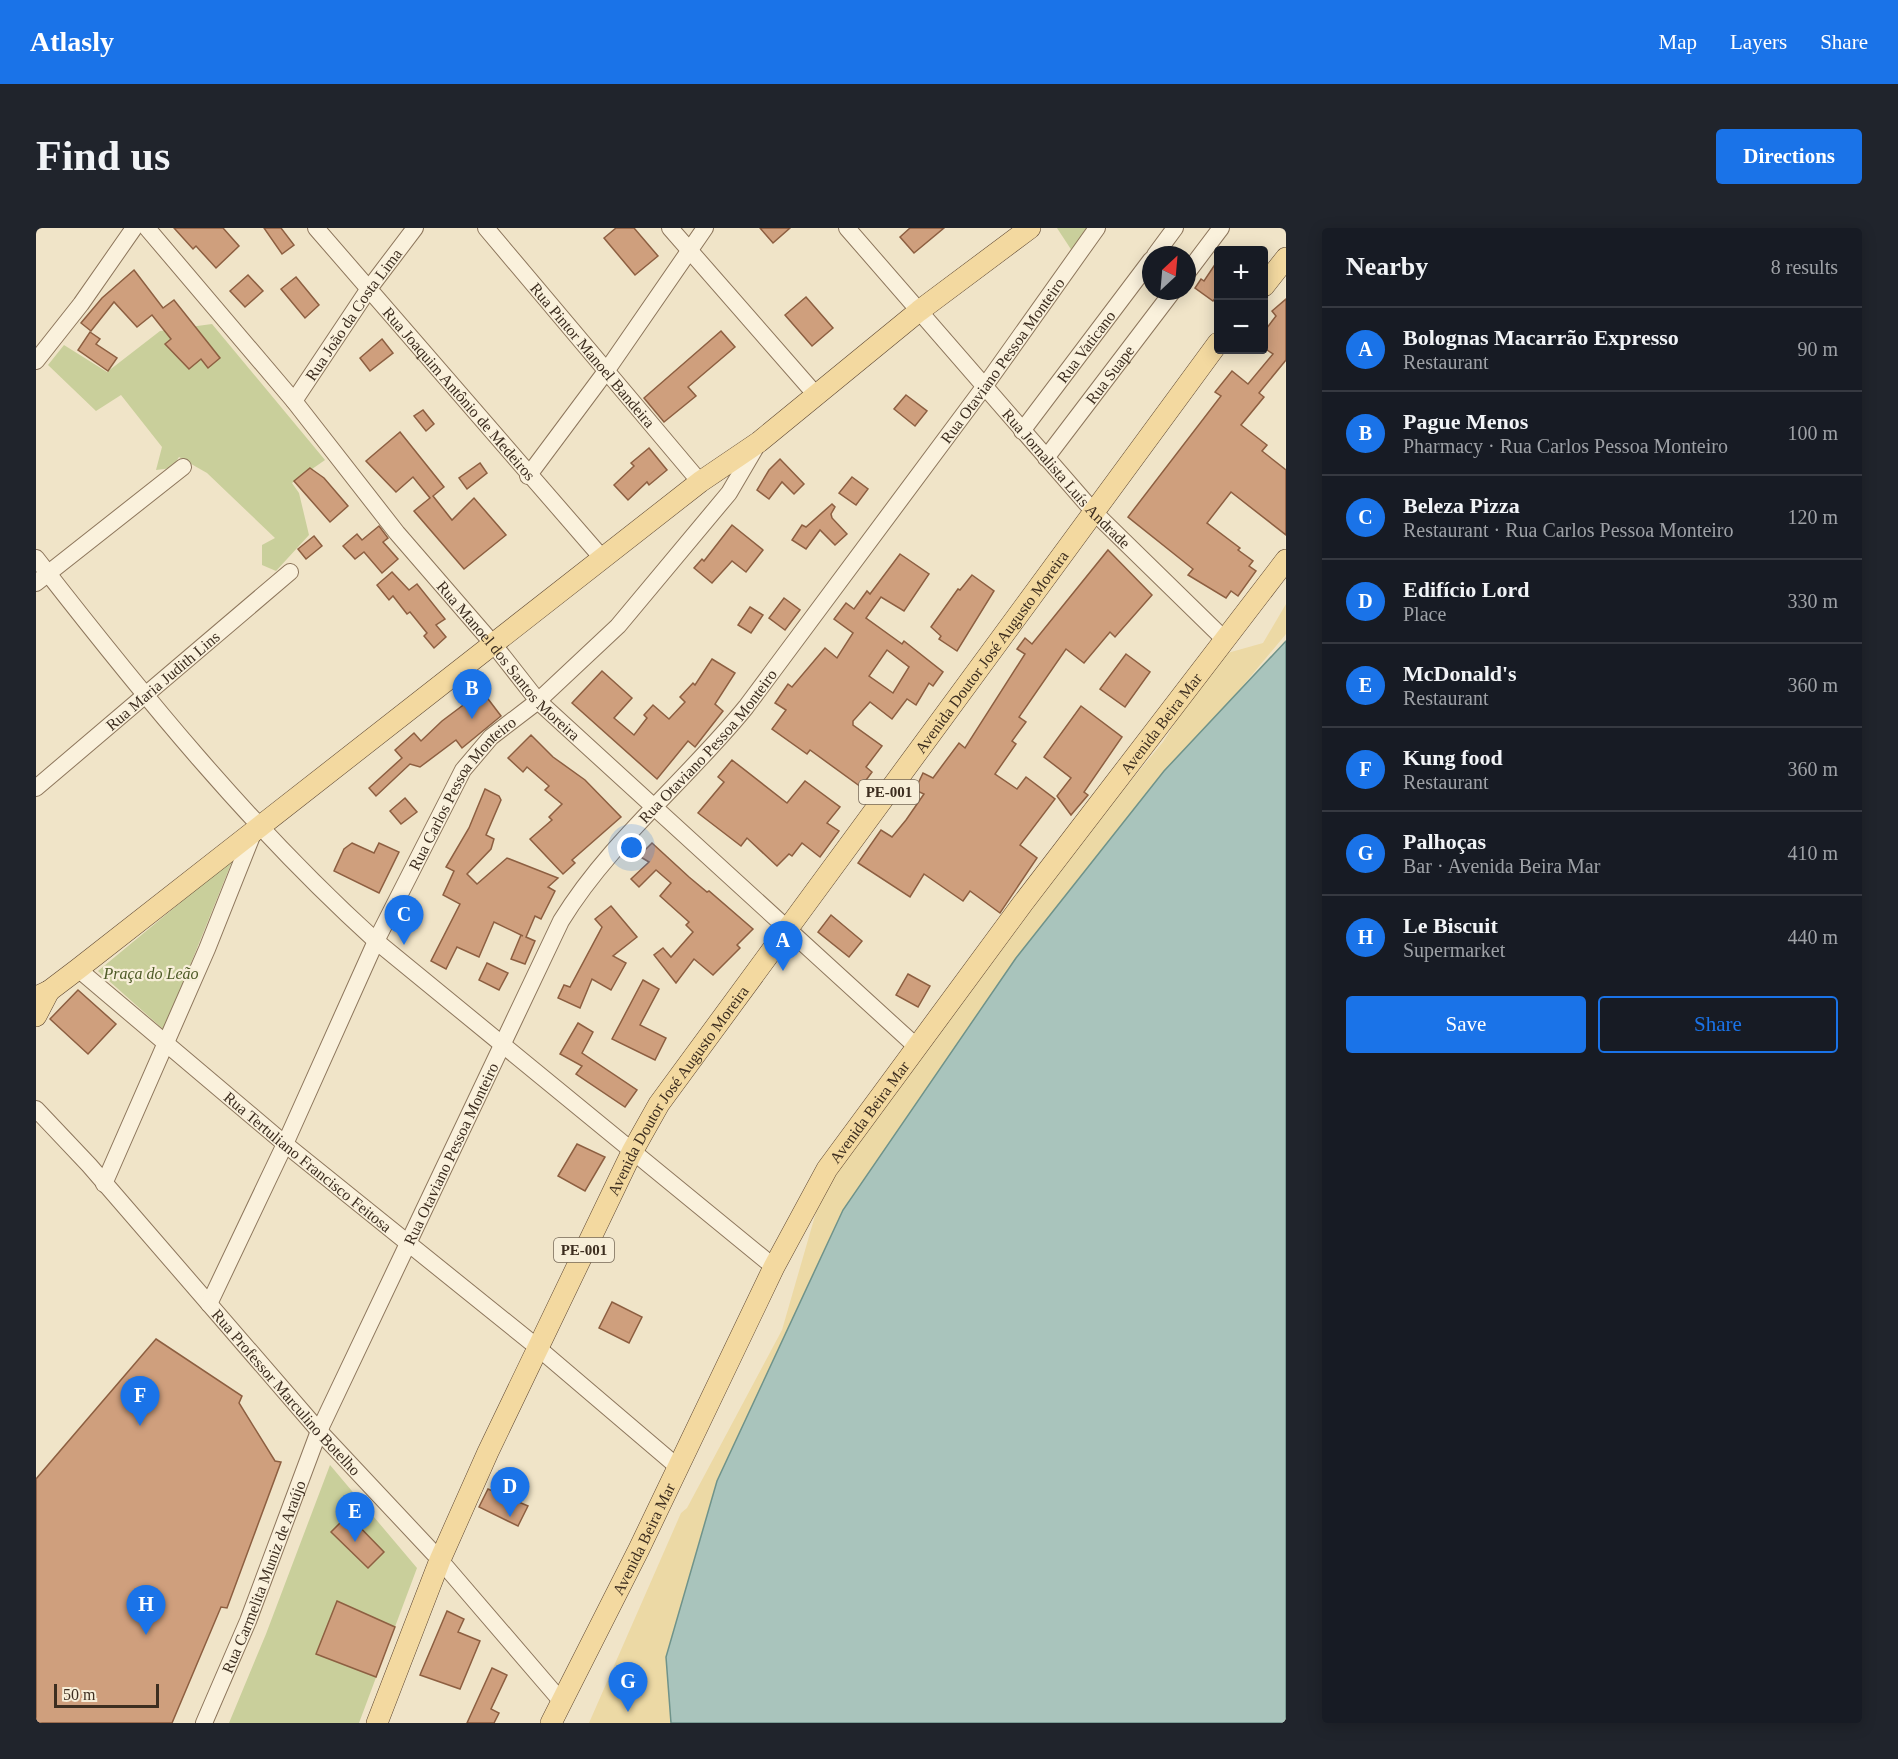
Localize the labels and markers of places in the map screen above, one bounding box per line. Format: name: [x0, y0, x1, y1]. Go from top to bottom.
pin: B: [452, 670, 492, 719]
pin: C: [384, 896, 424, 945]
pin: A: [764, 922, 802, 971]
pin: F: [120, 1376, 160, 1426]
pin: D: [490, 1468, 530, 1517]
pin: E: [336, 1492, 374, 1542]
pin: H: [126, 1586, 166, 1635]
pin: G: [608, 1662, 648, 1712]

